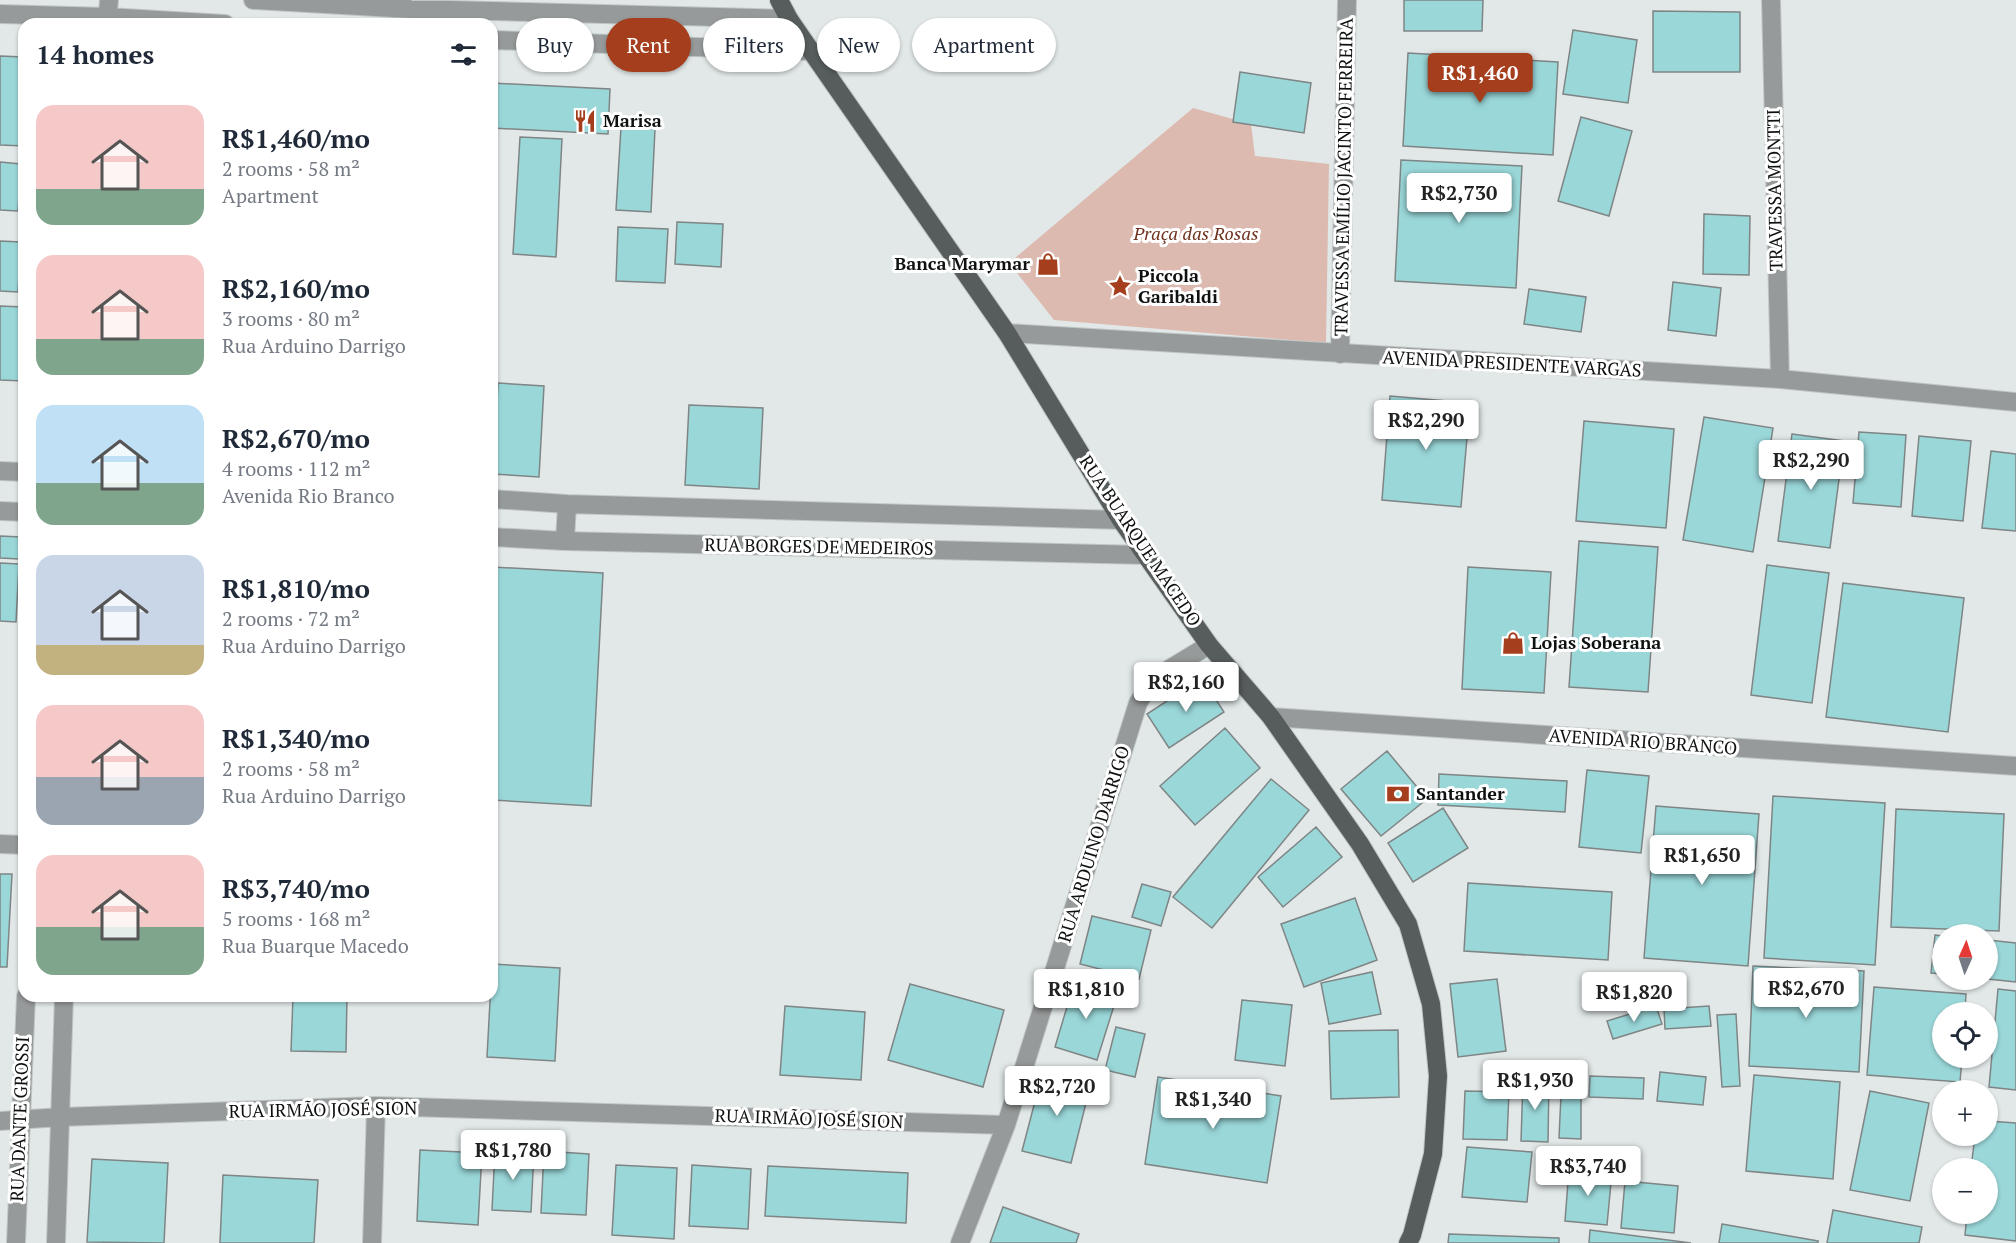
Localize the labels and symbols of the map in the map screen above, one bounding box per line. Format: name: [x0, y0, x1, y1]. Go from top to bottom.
street label: TRAVESSA EMÍLIO JACINTO FERREIRA: [1328, 17, 1358, 336]
pin: R$1,460: [1425, 53, 1535, 104]
restaurant icon: Marisa: [572, 108, 598, 134]
place label: Marisa: [603, 108, 662, 132]
street label: TRAVESSA MONTTI: [1761, 109, 1787, 271]
pin: R$2,730: [1404, 173, 1514, 224]
park label: Praça das Rosas: [1133, 221, 1258, 245]
place label: Banca Marymar: [894, 251, 1030, 275]
shop icon: Banca Marymar: [1035, 251, 1061, 277]
place label: Piccola Garibaldi: [1138, 263, 1218, 308]
place icon: Piccola Garibaldi: [1107, 273, 1133, 299]
street label: AVENIDA PRESIDENTE VARGAS: [1382, 344, 1642, 382]
pin: R$2,290: [1371, 400, 1481, 451]
pin: R$2,290: [1756, 440, 1866, 491]
street label: RUA BUARQUE MACEDO: [1075, 450, 1207, 631]
street label: RUA BORGES DE MEDEIROS: [704, 532, 934, 560]
shop icon: Lojas Soberana: [1500, 630, 1526, 656]
place label: Lojas Soberana: [1531, 630, 1661, 654]
pin: R$2,160: [1131, 662, 1241, 713]
street label: AVENIDA RIO BRANCO: [1548, 722, 1738, 760]
street label: RUA ARDUINO DARRIGO: [1052, 742, 1134, 945]
bank icon: Santander: [1385, 781, 1411, 807]
place label: Santander: [1416, 781, 1505, 805]
pin: R$1,650: [1647, 835, 1757, 886]
north arrow: [1932, 924, 1998, 990]
pin: R$2,670: [1751, 968, 1861, 1019]
pin: R$1,810: [1031, 969, 1141, 1020]
pin: R$1,820: [1579, 972, 1689, 1023]
street label: RUA DANTE GROSSI: [4, 1036, 34, 1202]
pin: R$1,930: [1480, 1060, 1590, 1111]
pin: R$2,720: [1002, 1066, 1112, 1117]
pin: R$1,340: [1158, 1079, 1268, 1130]
street label: RUA IRMÃO JOSÉ SION: [228, 1095, 418, 1123]
street label: RUA IRMÃO JOSÉ SION: [714, 1103, 904, 1133]
pin: R$1,780: [458, 1130, 568, 1181]
pin: R$3,740: [1533, 1146, 1643, 1197]

